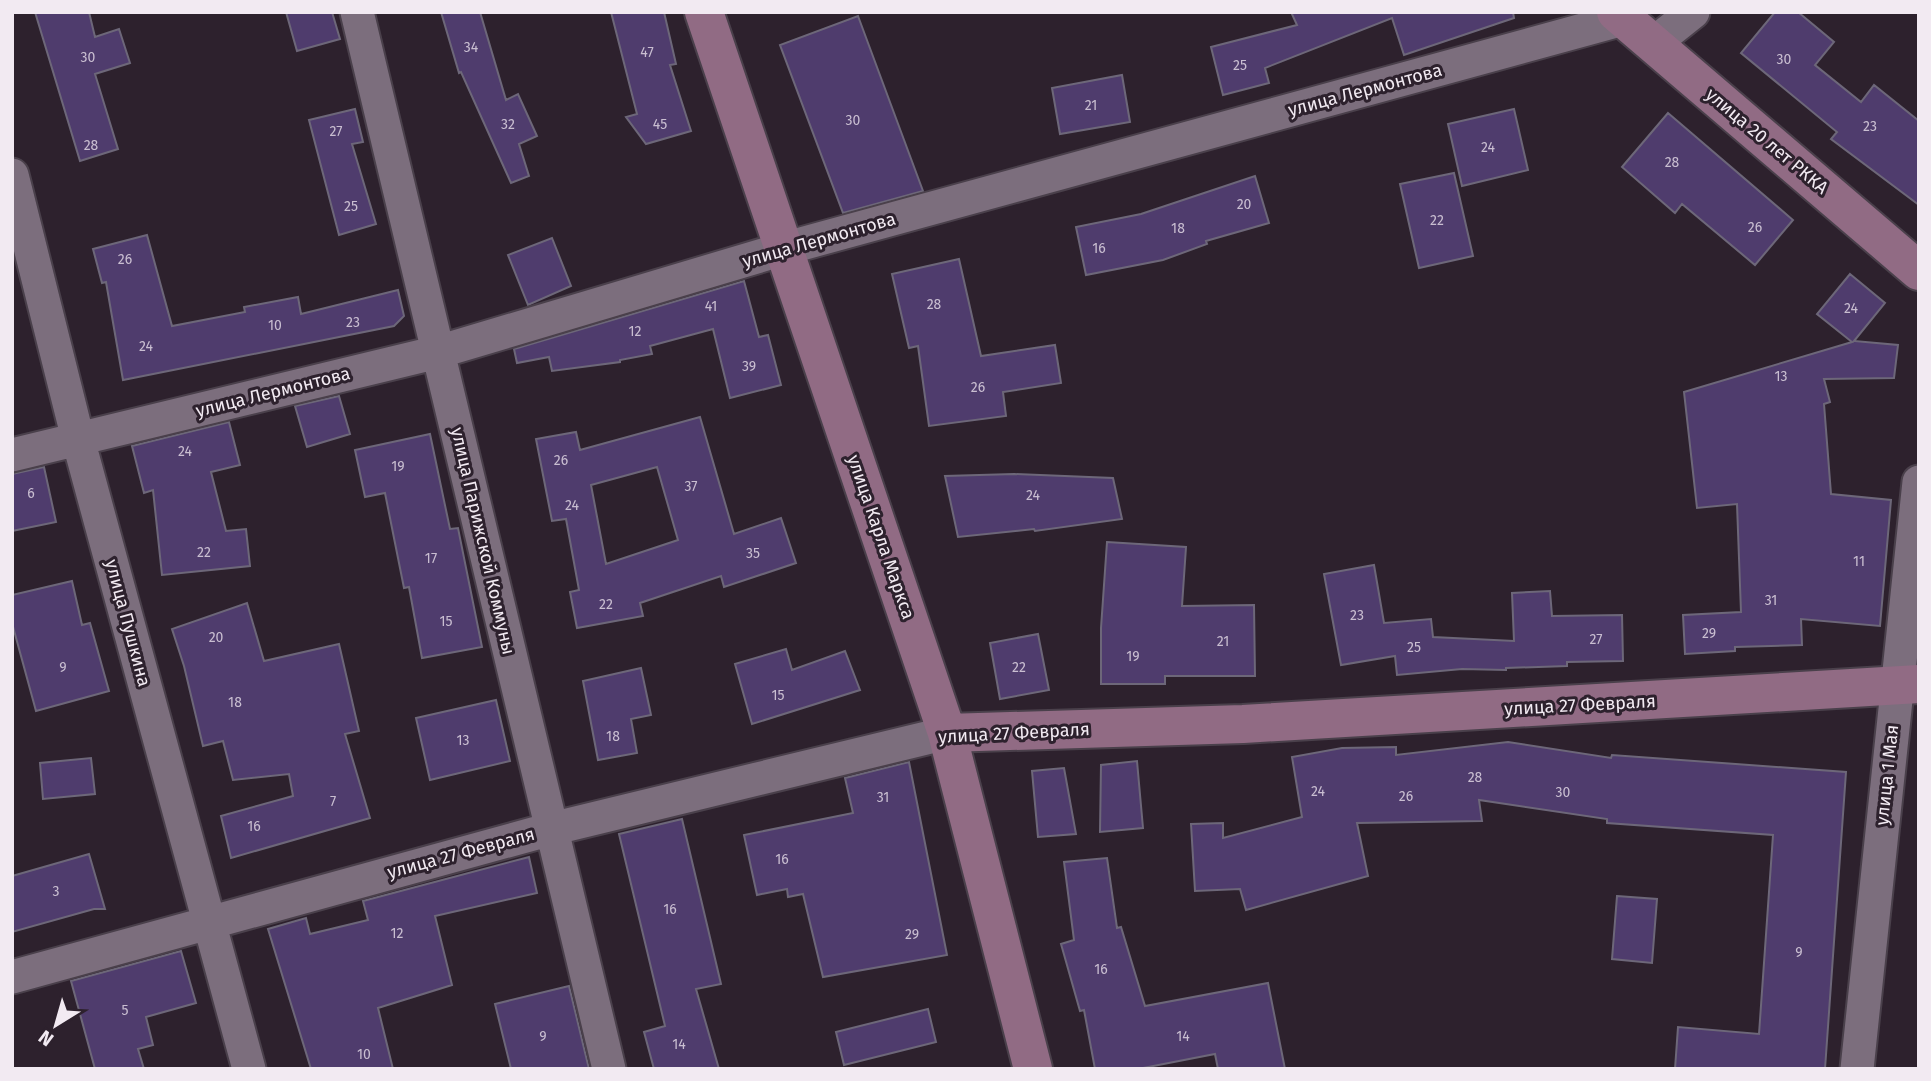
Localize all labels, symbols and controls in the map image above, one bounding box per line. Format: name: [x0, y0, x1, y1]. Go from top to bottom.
house number: 34: [464, 39, 479, 56]
house number: 47: [640, 44, 654, 61]
house number: 30: [81, 49, 96, 66]
house number: 30: [1777, 51, 1792, 68]
house number: 25: [1233, 57, 1247, 74]
street label: улица Лермонтова: [1286, 59, 1444, 121]
street label: улица 20 лет РККА: [1701, 83, 1833, 199]
house number: 21: [1085, 97, 1097, 114]
house number: 30: [846, 112, 861, 129]
house number: 32: [501, 116, 515, 133]
house number: 45: [653, 116, 667, 133]
house number: 23: [1863, 118, 1877, 135]
house number: 27: [329, 123, 343, 140]
house number: 28: [84, 137, 99, 154]
house number: 24: [1481, 139, 1496, 156]
house number: 28: [1665, 154, 1680, 171]
house number: 20: [1237, 196, 1252, 213]
house number: 25: [344, 198, 358, 215]
street label: улица Лермонтова: [740, 208, 898, 272]
house number: 22: [1430, 212, 1444, 229]
house number: 26: [1748, 219, 1762, 236]
house number: 18: [1171, 220, 1185, 237]
house number: 16: [1092, 240, 1106, 257]
house number: 26: [118, 251, 132, 268]
house number: 28: [927, 296, 942, 313]
house number: 41: [705, 298, 717, 315]
house number: 24: [1844, 300, 1859, 317]
house number: 23: [346, 314, 360, 331]
house number: 10: [268, 317, 282, 334]
house number: 12: [629, 323, 642, 340]
house number: 24: [139, 338, 154, 355]
house number: 39: [742, 358, 756, 375]
street label: улица Лермонтова: [193, 362, 353, 422]
house number: 13: [1774, 368, 1788, 385]
house number: 26: [971, 379, 985, 396]
street label: улица Парижской Коммуны: [446, 425, 520, 657]
house number: 24: [178, 443, 193, 460]
house number: 26: [554, 452, 568, 469]
street label: улица Карла Маркса: [843, 452, 919, 622]
house number: 19: [391, 458, 405, 475]
house number: 37: [684, 478, 698, 495]
house number: 6: [27, 485, 35, 502]
house number: 24: [1026, 487, 1041, 504]
house number: 24: [565, 497, 580, 514]
house number: 22: [197, 544, 211, 561]
house number: 35: [746, 545, 760, 562]
house number: 17: [425, 550, 437, 567]
house number: 11: [1853, 553, 1865, 570]
street label: улица Пушкина: [100, 557, 156, 689]
house number: 31: [1765, 592, 1777, 609]
house number: 22: [599, 596, 613, 613]
house number: 23: [1350, 607, 1364, 624]
house number: 15: [439, 613, 453, 630]
house number: 29: [1702, 625, 1716, 642]
house number: 20: [209, 629, 224, 646]
house number: 27: [1589, 631, 1603, 648]
house number: 21: [1217, 633, 1229, 650]
house number: 25: [1407, 639, 1421, 656]
house number: 19: [1126, 648, 1140, 665]
house number: 9: [59, 659, 67, 676]
house number: 22: [1012, 659, 1026, 676]
house number: 15: [771, 687, 785, 704]
street label: улица 27 Февраля: [1504, 690, 1656, 720]
house number: 18: [228, 694, 242, 711]
street label: улица 27 Февраля: [938, 718, 1090, 748]
street label: улица 1 Мая: [1871, 724, 1903, 826]
house number: 18: [606, 728, 620, 745]
house number: 13: [456, 732, 470, 749]
house number: 28: [1468, 769, 1483, 786]
house number: 24: [1311, 783, 1326, 800]
house number: 30: [1556, 784, 1571, 801]
house number: 26: [1399, 788, 1413, 805]
house number: 31: [877, 789, 889, 806]
house number: 7: [330, 793, 336, 810]
house number: 16: [247, 818, 261, 835]
street label: улица 27 Февраля: [385, 823, 537, 883]
house number: 16: [775, 851, 789, 868]
house number: 3: [53, 883, 60, 900]
house number: 16: [663, 901, 677, 918]
house number: 12: [391, 925, 404, 942]
house number: 29: [905, 926, 919, 943]
house number: 9: [1795, 944, 1803, 961]
house number: 16: [1094, 961, 1108, 978]
north arrow: [21, 990, 91, 1060]
house number: 5: [121, 1002, 129, 1019]
text: N: [34, 1025, 58, 1051]
house number: 9: [539, 1028, 547, 1045]
house number: 14: [1176, 1028, 1190, 1045]
house number: 14: [672, 1036, 686, 1053]
house number: 10: [357, 1046, 371, 1063]

